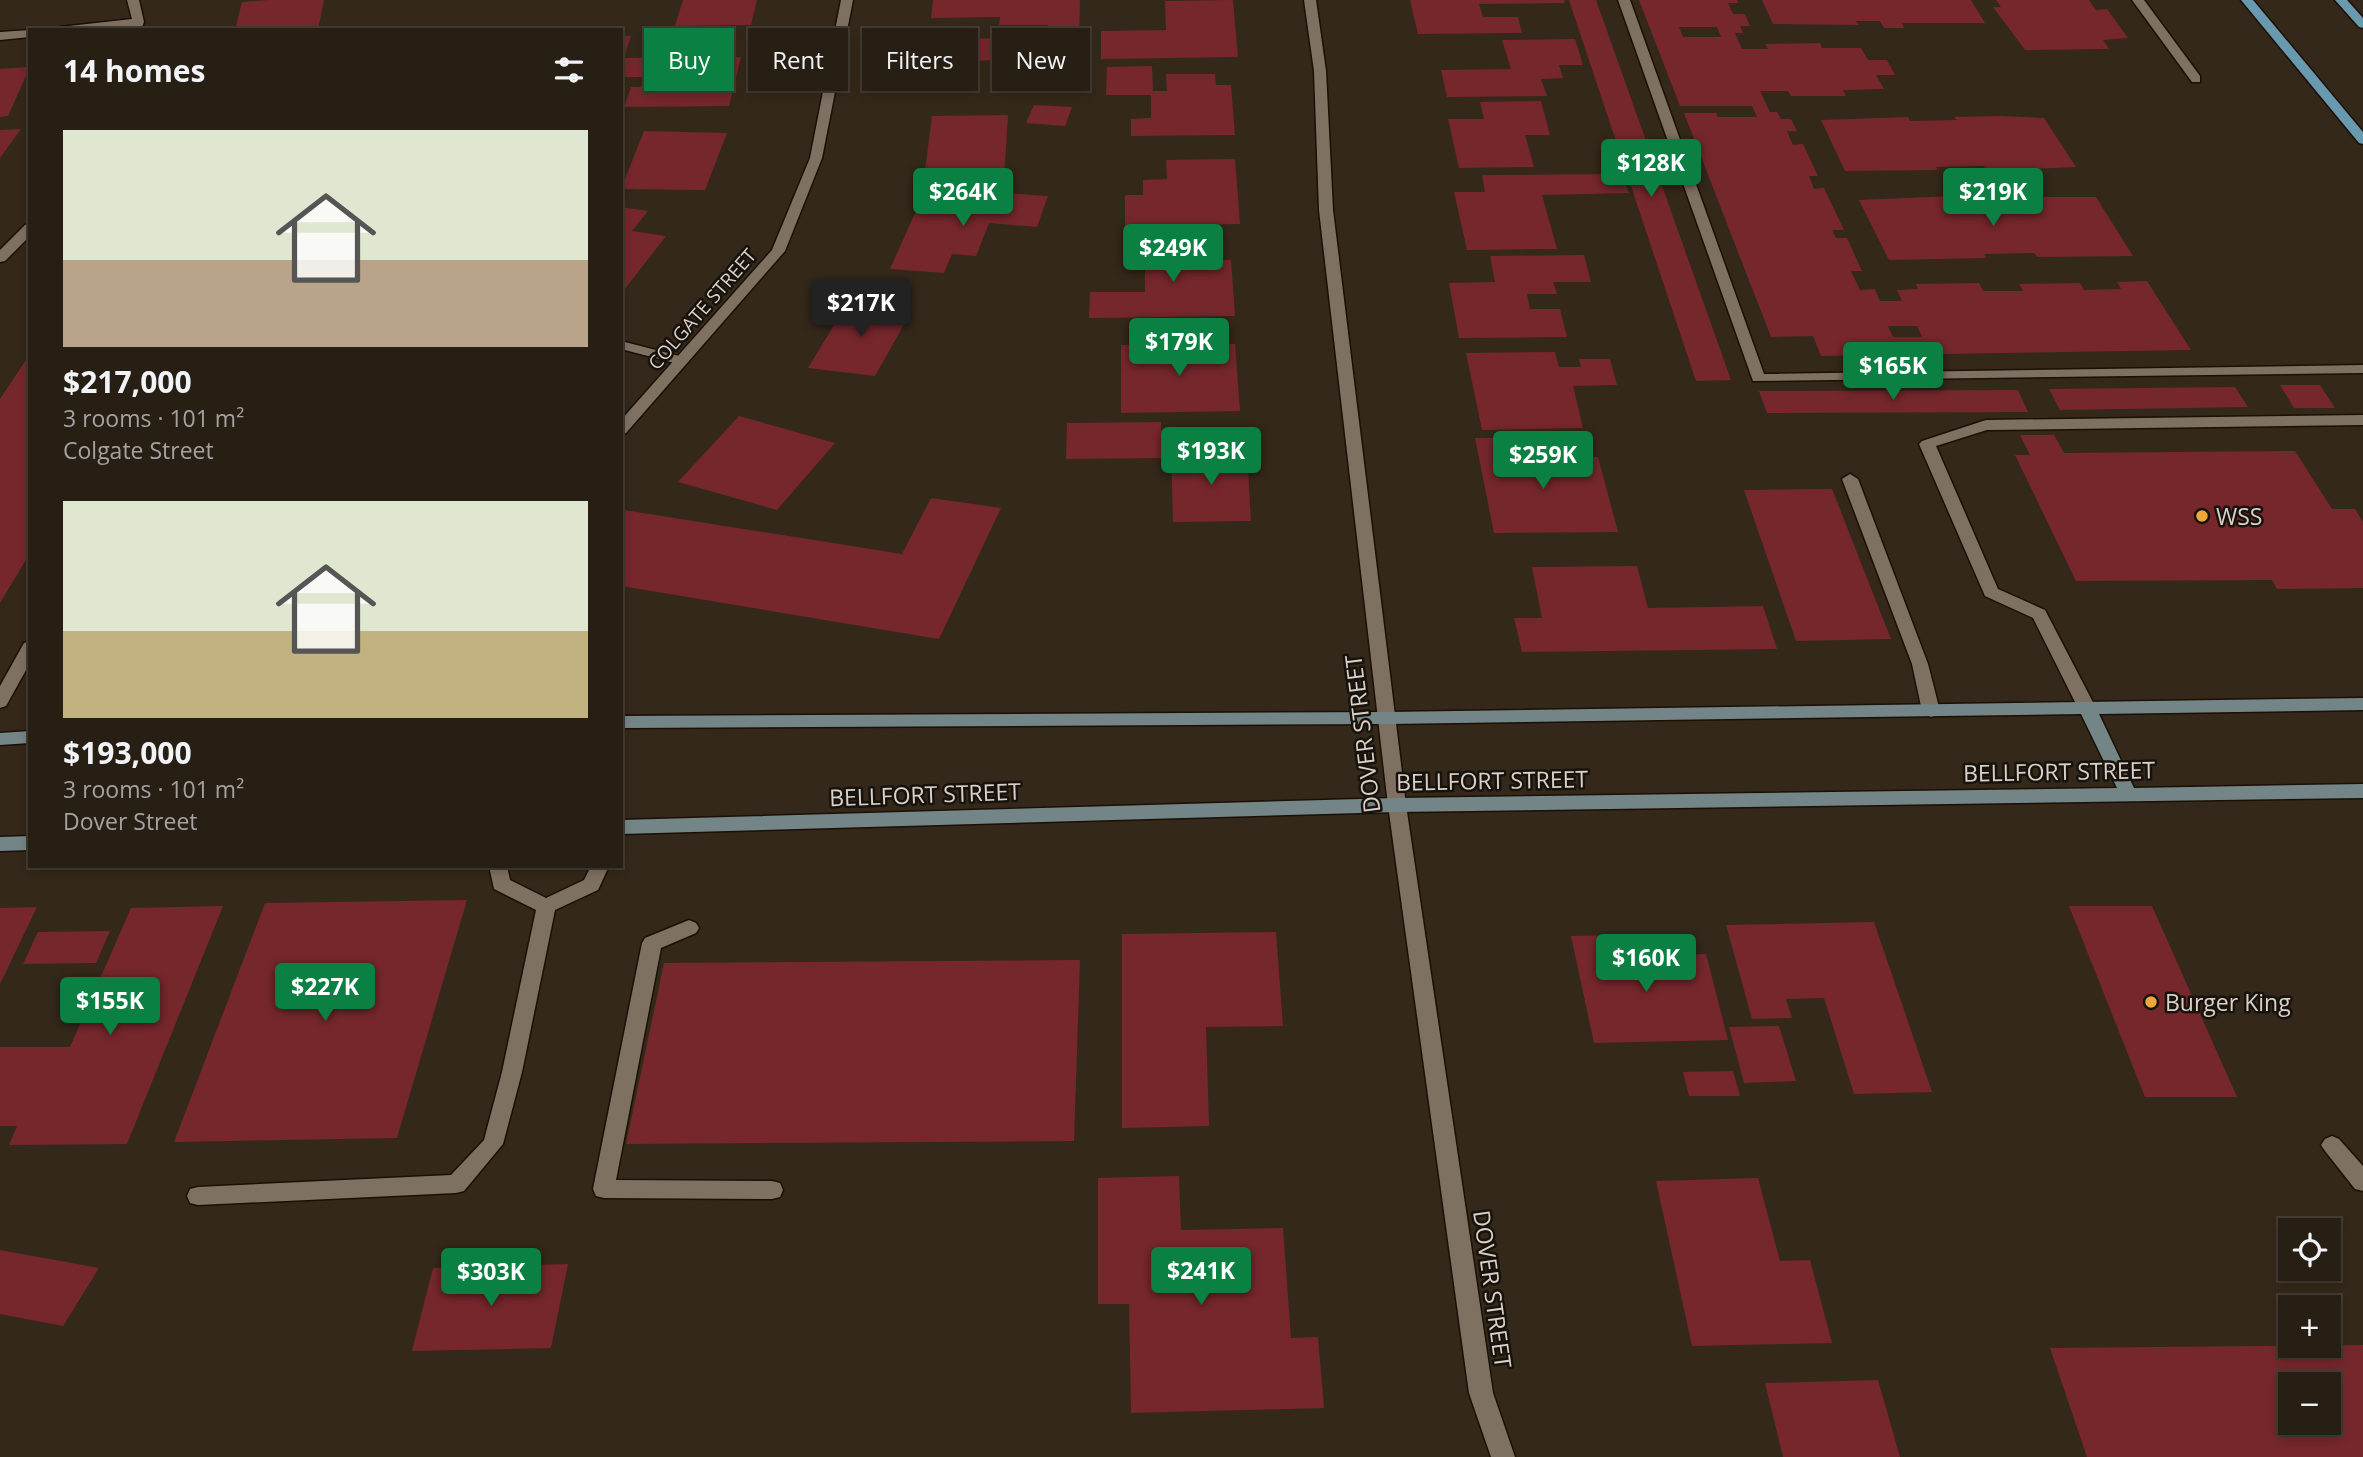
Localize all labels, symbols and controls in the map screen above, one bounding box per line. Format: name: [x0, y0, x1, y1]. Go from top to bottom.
chip: Buy: [644, 28, 734, 91]
chip: Rent: [748, 28, 848, 91]
chip: Filters: [862, 28, 978, 91]
chip: New: [992, 28, 1090, 91]
text: 14 homes: [63, 50, 206, 91]
icon: filters: [550, 51, 588, 89]
pin: $128K: [1602, 140, 1700, 199]
text: $128K: [1617, 146, 1685, 178]
pin: $264K: [914, 168, 1012, 228]
pin: $219K: [1944, 168, 2042, 228]
icon: home: [263, 175, 389, 301]
text: $264K: [929, 175, 997, 207]
text: $219K: [1959, 175, 2027, 207]
pin: $249K: [1124, 224, 1222, 284]
text: $249K: [1139, 231, 1207, 263]
street label: COLGATE STREET: [642, 242, 762, 375]
pin: $217K: [812, 280, 910, 339]
text: $217K: [827, 286, 895, 318]
pin: $179K: [1130, 318, 1228, 378]
text: $179K: [1145, 325, 1213, 357]
pin: $165K: [1844, 342, 1942, 402]
text: $165K: [1859, 349, 1927, 381]
text: $217,000: [63, 361, 192, 402]
text: 3 rooms · 101 m²: [63, 402, 244, 434]
pin: $193K: [1162, 428, 1260, 487]
pin: $259K: [1494, 432, 1592, 491]
text: Colgate Street: [63, 434, 214, 466]
text: $193K: [1177, 434, 1245, 466]
text: $259K: [1509, 438, 1577, 470]
place label: WSS: [2216, 500, 2262, 532]
marker: WSS: [2194, 508, 2210, 524]
icon: home: [263, 546, 389, 672]
street label: DOVER STREET: [1336, 653, 1388, 815]
text: $193,000: [63, 732, 192, 773]
street label: BELLFORT STREET: [1963, 753, 2156, 789]
street label: BELLFORT STREET: [1396, 762, 1589, 798]
text: 3 rooms · 101 m²: [63, 773, 244, 805]
street label: BELLFORT STREET: [829, 775, 1022, 813]
text: Dover Street: [63, 805, 198, 837]
pin: $160K: [1597, 934, 1695, 994]
text: $160K: [1612, 941, 1680, 973]
pin: $227K: [276, 964, 374, 1023]
text: $227K: [291, 970, 359, 1002]
pin: $155K: [61, 978, 159, 1037]
text: $155K: [76, 984, 144, 1016]
place label: Burger King: [2165, 986, 2291, 1018]
marker: Burger King: [2143, 994, 2159, 1010]
street label: DOVER STREET: [1466, 1208, 1520, 1370]
map controls: [2278, 1218, 2341, 1435]
button: locate: [2278, 1218, 2341, 1281]
pin: $303K: [442, 1248, 540, 1308]
pin: $241K: [1152, 1248, 1250, 1307]
text: $241K: [1167, 1254, 1235, 1286]
text: $303K: [457, 1255, 525, 1287]
button: +: [2278, 1295, 2341, 1358]
button: −: [2278, 1372, 2341, 1435]

